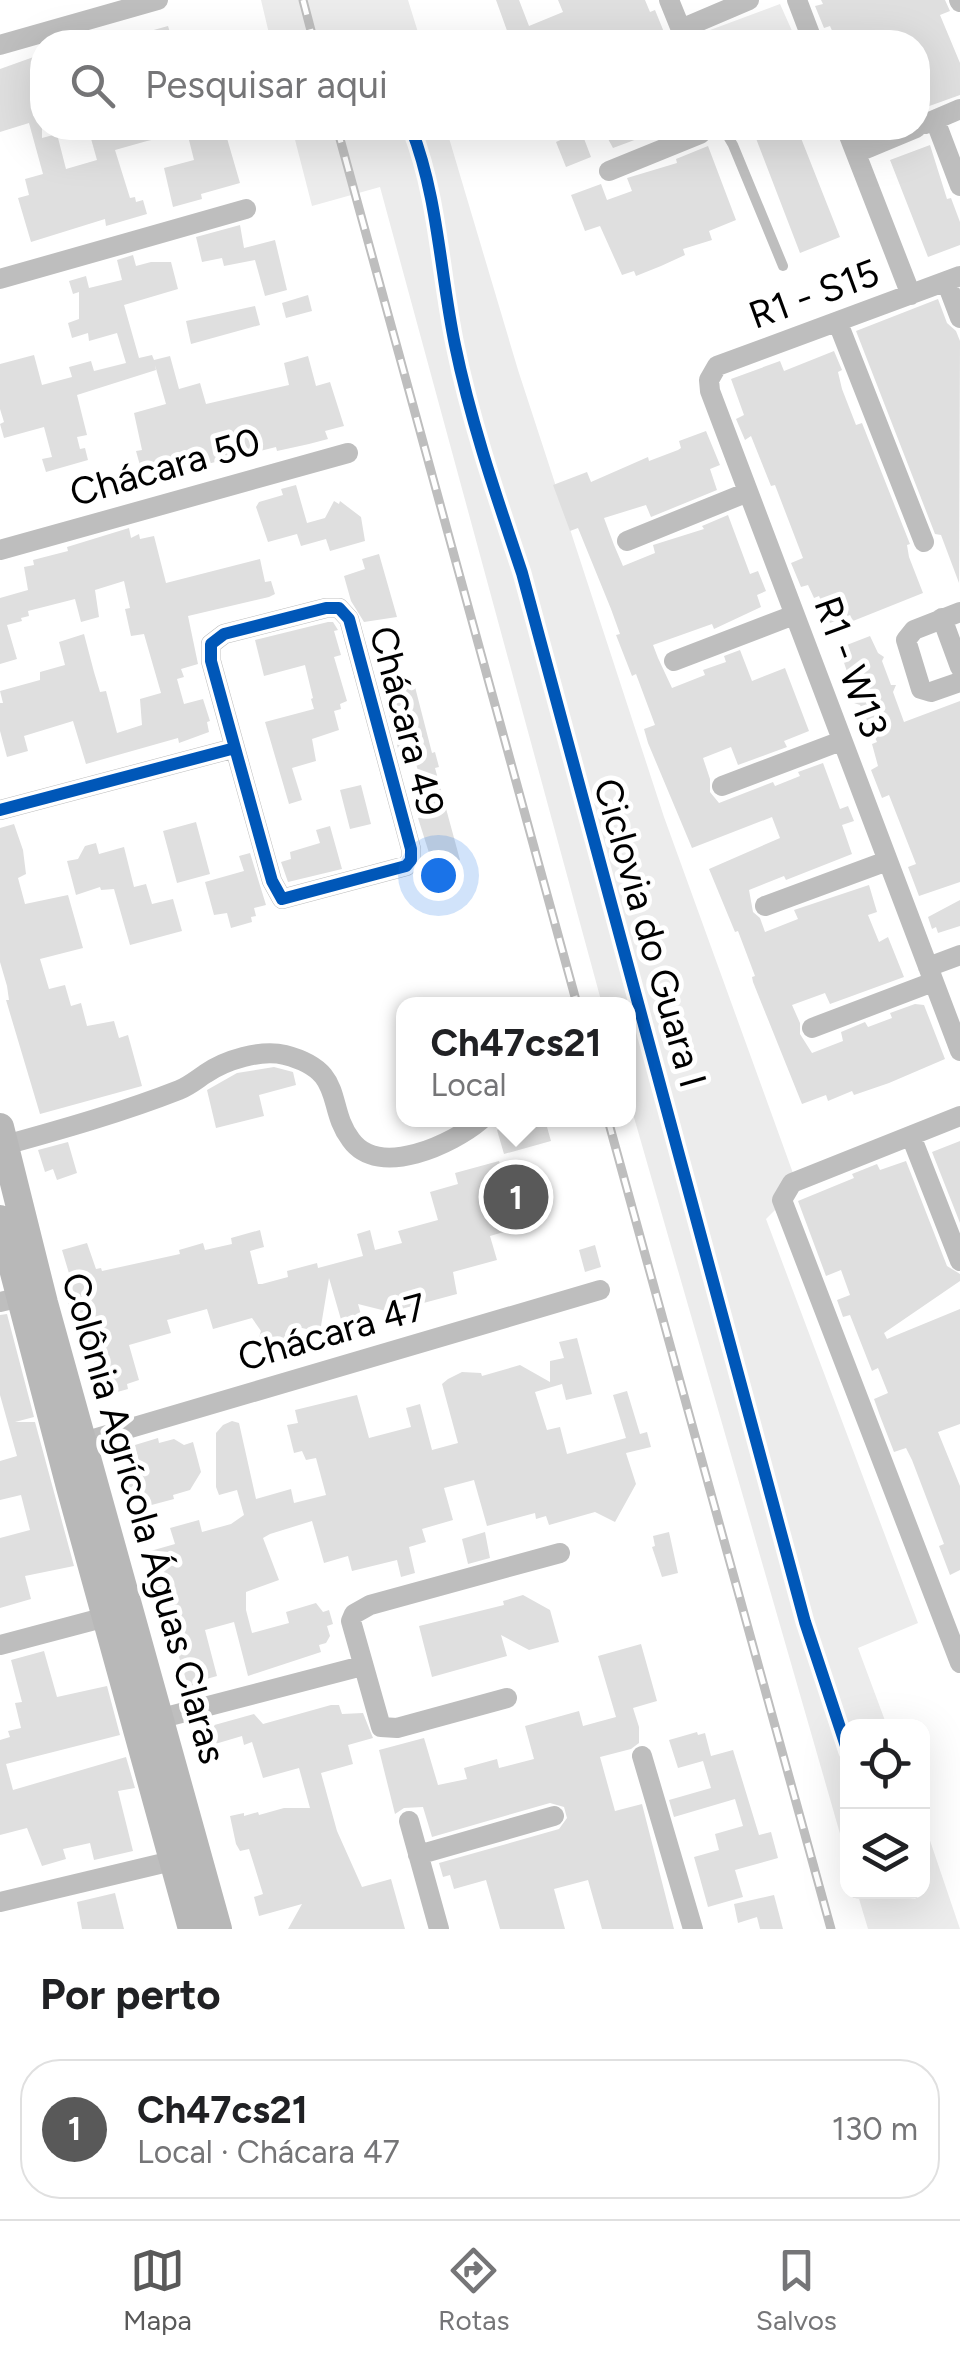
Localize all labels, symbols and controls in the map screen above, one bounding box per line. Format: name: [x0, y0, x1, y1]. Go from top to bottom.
search box: [30, 30, 930, 140]
icon: search: [65, 58, 120, 113]
text: Pesquisar aqui: [145, 62, 388, 108]
street label: R1 - S15: [743, 249, 885, 339]
street label: Chácara 50: [65, 418, 265, 516]
street label: R1 - W13: [804, 590, 898, 744]
street label: Chácara 49: [360, 621, 454, 821]
street label: Ciclovia do Guara I: [584, 773, 716, 1093]
your location: [413, 850, 464, 901]
popup: [396, 997, 636, 1127]
text: Ch47cs21: [431, 1020, 601, 1066]
text: Local: [431, 1066, 506, 1104]
pin: 1: [484, 1160, 548, 1234]
street label: Colônia Agrícola Águas Claras: [52, 1267, 236, 1769]
street label: Chácara 47: [233, 1283, 431, 1381]
map controls: [840, 1719, 930, 1899]
button: locate: [840, 1719, 930, 1809]
button: layers: [840, 1809, 930, 1899]
text: Por perto: [40, 1969, 221, 2020]
text: Ch47cs21: [137, 2087, 308, 2133]
text: 1: [68, 2110, 81, 2148]
text: 130 m: [832, 2110, 918, 2148]
text: Local · Chácara 47: [137, 2133, 400, 2171]
tab: Mapa: [123, 2243, 192, 2337]
tab: Rotas: [438, 2243, 510, 2337]
tab: Salvos: [756, 2243, 837, 2337]

